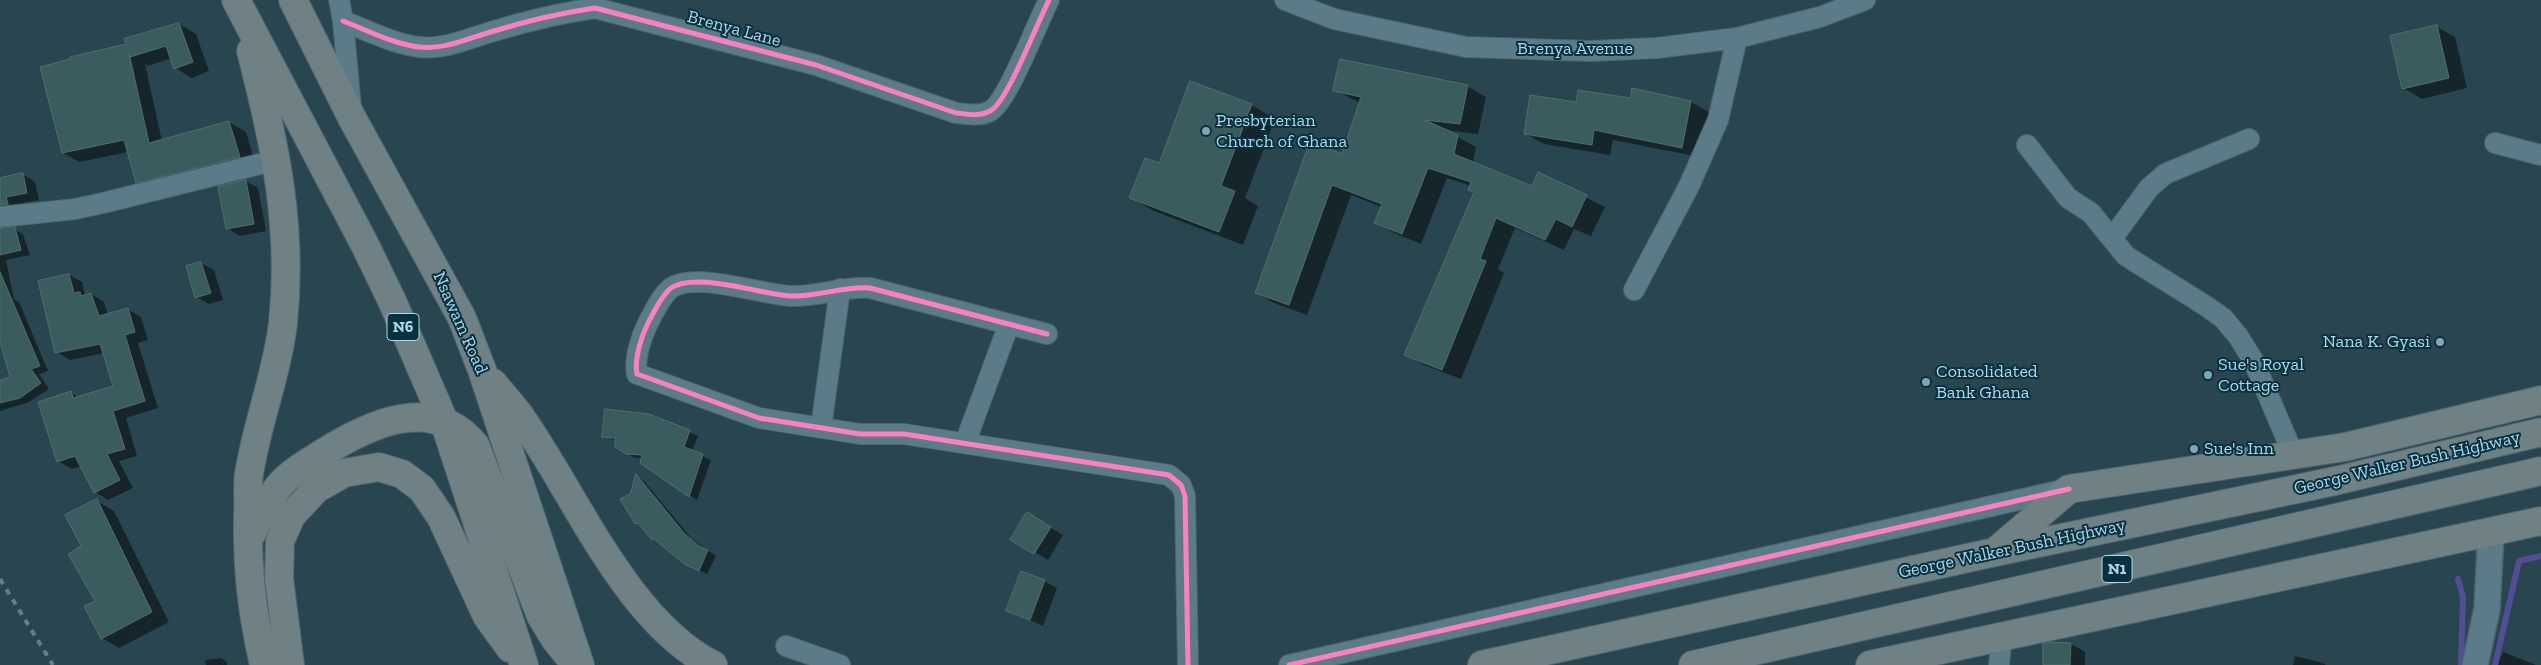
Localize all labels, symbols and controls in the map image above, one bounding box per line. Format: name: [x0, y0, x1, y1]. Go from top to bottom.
street label: Brenya Lane: [685, 6, 783, 52]
street label: Brenya Avenue: [1517, 38, 1633, 60]
place label: Presbyterian Church of Ghana: [1216, 110, 1347, 152]
marker: Presbyterian Church of Ghana: [1200, 125, 1212, 137]
street label: Nsawam Road: [428, 268, 492, 378]
road number: N6: [387, 314, 419, 341]
place label: Nana K. Gyasi: [2323, 331, 2430, 353]
marker: Nana K. Gyasi: [2434, 336, 2446, 348]
place label: Sue's Royal Cottage: [2218, 354, 2304, 396]
place label: Consolidated Bank Ghana: [1936, 361, 2038, 404]
marker: Sue's Royal Cottage: [2202, 369, 2214, 381]
marker: Consolidated Bank Ghana: [1920, 376, 1932, 388]
street label: George Walker Bush Highway: [2292, 426, 2522, 500]
place label: Sue's Inn: [2204, 438, 2274, 460]
marker: Sue's Inn: [2188, 443, 2200, 455]
street label: George Walker Bush Highway: [1897, 514, 2127, 584]
road number: N1: [2102, 556, 2132, 582]

